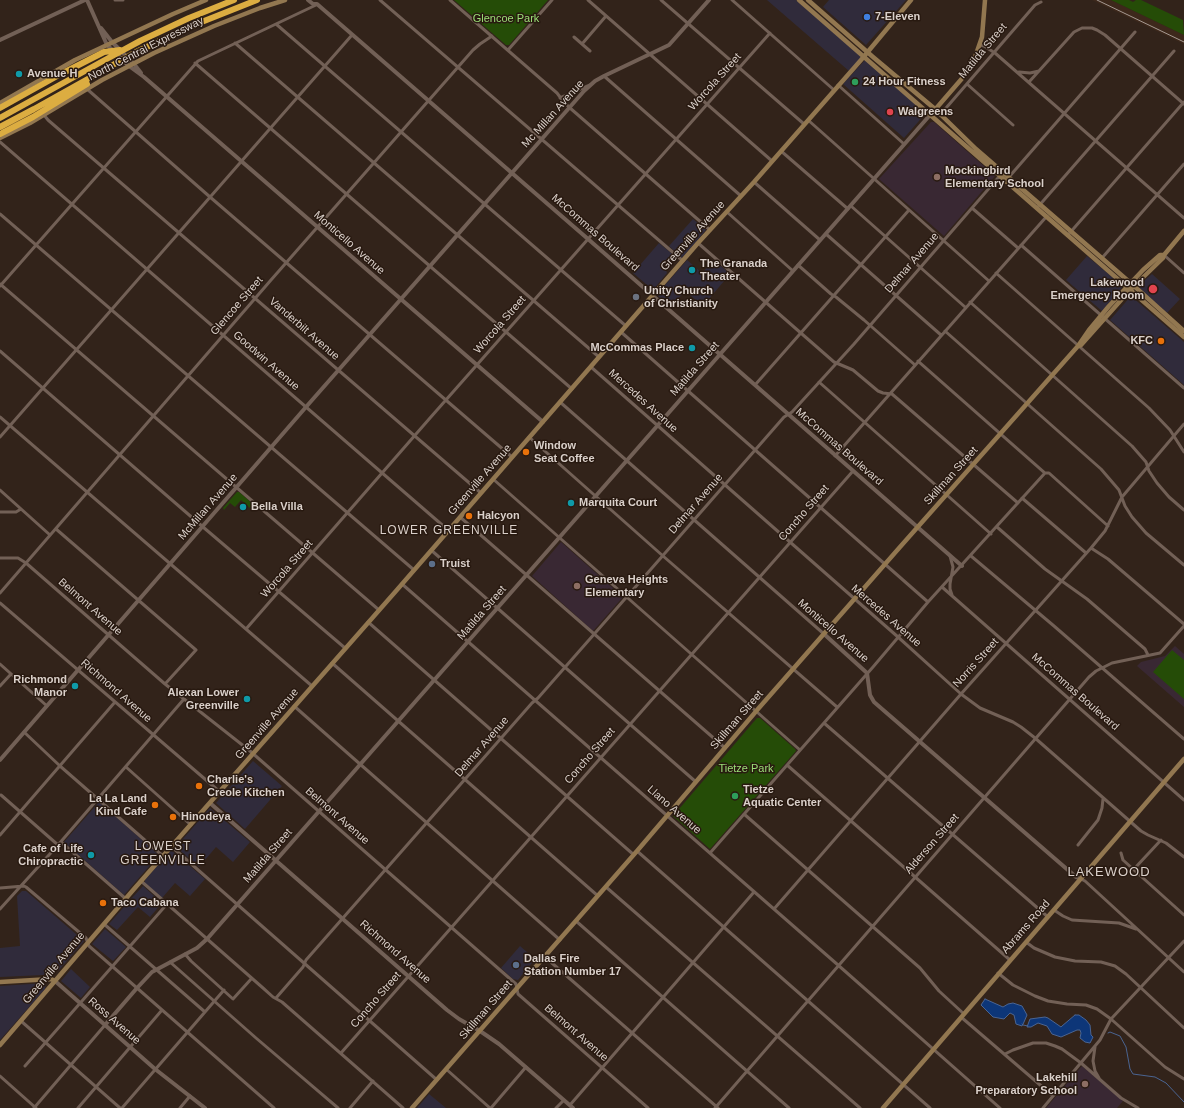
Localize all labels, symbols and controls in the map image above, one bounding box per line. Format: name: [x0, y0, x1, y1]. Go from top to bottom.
place label: 7-Eleven: [875, 10, 920, 24]
park label: Glencoe Park: [473, 12, 539, 26]
marker: 7-Eleven: [862, 12, 872, 22]
street label: North Central Expressway: [86, 14, 206, 84]
street label: Matilda Street: [956, 21, 1010, 81]
street label: Worcola Street: [686, 51, 744, 113]
place label: Avenue H: [27, 67, 77, 81]
marker: Avenue H: [14, 69, 24, 79]
place label: 24 Hour Fitness: [863, 75, 946, 89]
street label: Mc Millan Avenue: [519, 77, 587, 151]
marker: 24 Hour Fitness: [850, 77, 860, 87]
place label: Walgreens: [898, 105, 953, 119]
marker: Walgreens: [885, 107, 895, 117]
place label: Mockingbird Elementary School: [945, 164, 1044, 190]
marker: Mockingbird Elementary School: [932, 172, 942, 182]
street label: McCommas Boulevard: [549, 192, 641, 274]
street label: Greenville Avenue: [658, 198, 728, 274]
street label: Monticello Avenue: [311, 209, 387, 277]
street label: Delmar Avenue: [882, 230, 942, 296]
place label: The Granada Theater: [700, 257, 767, 283]
marker: The Granada Theater: [687, 265, 697, 275]
street label: Glencoe Street: [208, 274, 266, 338]
place label: Lakewood Emergency Room: [1050, 276, 1144, 302]
marker: Lakewood Emergency Room: [1147, 283, 1159, 295]
place label: Unity Church of Christianity: [644, 284, 718, 310]
marker: Unity Church of Christianity: [631, 292, 641, 302]
street label: Worcola Street: [471, 293, 529, 357]
street label: Vanderbilt Avenue: [266, 295, 342, 363]
street label: Goodwin Avenue: [230, 329, 302, 393]
place label: KFC: [1130, 334, 1153, 348]
marker: KFC: [1156, 336, 1166, 346]
street label: Matilda Street: [668, 339, 722, 399]
place label: McCommas Place: [590, 341, 684, 355]
marker: McCommas Place: [687, 343, 697, 353]
street label: Mercedes Avenue: [606, 366, 680, 436]
street label: McCommas Boulevard: [793, 406, 885, 488]
place label: Window Seat Coffee: [534, 439, 595, 465]
street label: Greenville Avenue: [446, 442, 514, 518]
street label: Skillman Street: [921, 444, 981, 508]
marker: Window Seat Coffee: [521, 447, 531, 457]
street label: McMillan Avenue: [176, 471, 240, 543]
street label: Delmar Avenue: [666, 471, 726, 537]
street label: Concho Street: [776, 482, 832, 544]
place label: Marquita Court: [579, 496, 657, 510]
marker: Marquita Court: [566, 498, 576, 508]
place label: Bella Villa: [251, 500, 303, 514]
marker: Bella Villa: [238, 502, 248, 512]
place label: Halcyon: [477, 509, 520, 523]
marker: Halcyon: [464, 511, 474, 521]
district label: LOWER GREENVILLE: [380, 524, 518, 538]
street label: Worcola Street: [258, 537, 316, 601]
place label: Truist: [440, 557, 470, 571]
marker: Truist: [427, 559, 437, 569]
place label: Geneva Heights Elementary: [585, 573, 668, 599]
street label: Belmont Avenue: [55, 576, 125, 638]
marker: Geneva Heights Elementary: [572, 581, 582, 591]
street label: Mercedes Avenue: [848, 582, 924, 650]
street label: Matilda Street: [455, 583, 509, 643]
street label: Monticello Avenue: [795, 597, 871, 665]
street label: Norris Street: [950, 636, 1002, 690]
street label: McCommas Boulevard: [1029, 651, 1121, 733]
street label: Richmond Avenue: [78, 657, 154, 725]
place label: Richmond Manor: [13, 673, 67, 699]
marker: Richmond Manor: [70, 681, 80, 691]
place label: Alexan Lower Greenville: [167, 686, 239, 712]
street label: Greenville Avenue: [233, 686, 301, 762]
street label: Skillman Street: [708, 688, 766, 752]
marker: Alexan Lower Greenville: [242, 694, 252, 704]
street label: Delmar Avenue: [452, 714, 512, 780]
street label: Concho Street: [562, 725, 618, 787]
park label: Tietze Park: [718, 762, 774, 776]
place label: Charlie's Creole Kitchen: [207, 773, 285, 799]
marker: Charlie's Creole Kitchen: [194, 781, 204, 791]
street label: Llano Avenue: [644, 783, 704, 837]
place label: Tietze Aquatic Center: [743, 783, 821, 809]
street label: Belmont Avenue: [302, 785, 372, 847]
marker: Tietze Aquatic Center: [730, 791, 740, 801]
place label: La La Land Kind Cafe: [89, 792, 147, 818]
marker: La La Land Kind Cafe: [150, 800, 160, 810]
place label: Hinodeya: [181, 810, 231, 824]
street label: Alderson Street: [902, 811, 962, 877]
marker: Hinodeya: [168, 812, 178, 822]
street label: Matilda Street: [241, 826, 295, 886]
district label: LOWEST GREENVILLE: [120, 840, 206, 868]
place label: Cafe of Life Chiropractic: [18, 842, 83, 868]
marker: Cafe of Life Chiropractic: [86, 850, 96, 860]
district label: LAKEWOOD: [1067, 864, 1151, 880]
place label: Taco Cabana: [111, 896, 179, 910]
street label: Abrams Road: [999, 897, 1053, 957]
marker: Taco Cabana: [98, 898, 108, 908]
street label: Richmond Avenue: [357, 918, 433, 986]
street label: Greenville Avenue: [20, 929, 88, 1007]
place label: Dallas Fire Station Number 17: [524, 952, 621, 978]
marker: Dallas Fire Station Number 17: [511, 960, 521, 970]
street label: Concho Street: [348, 969, 404, 1031]
street label: Skillman Street: [457, 978, 515, 1042]
street label: Ross Avenue: [85, 995, 143, 1047]
street label: Belmont Avenue: [541, 1002, 611, 1064]
place label: Lakehill Preparatory School: [976, 1071, 1077, 1097]
marker: Lakehill Preparatory School: [1080, 1079, 1090, 1089]

